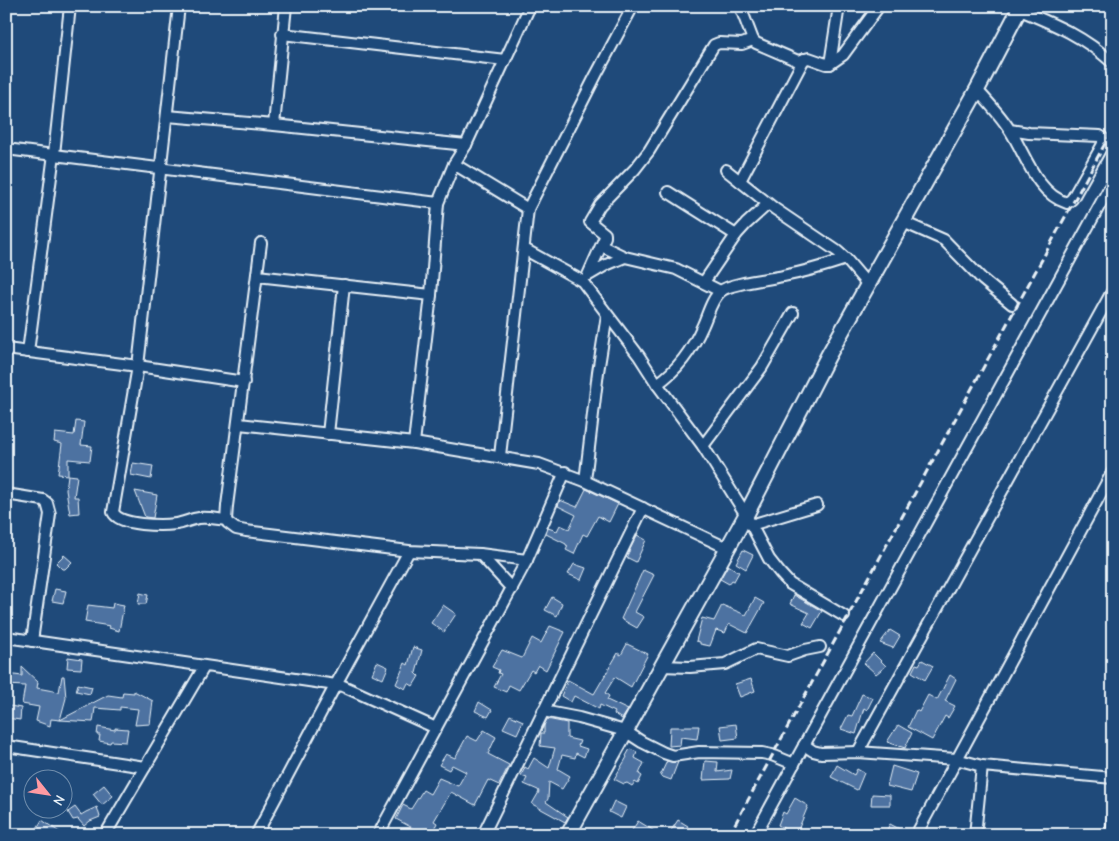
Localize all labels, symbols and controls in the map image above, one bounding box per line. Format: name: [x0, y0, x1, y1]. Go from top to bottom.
north arrow: [22, 768, 72, 818]
text: N: [49, 792, 68, 808]

